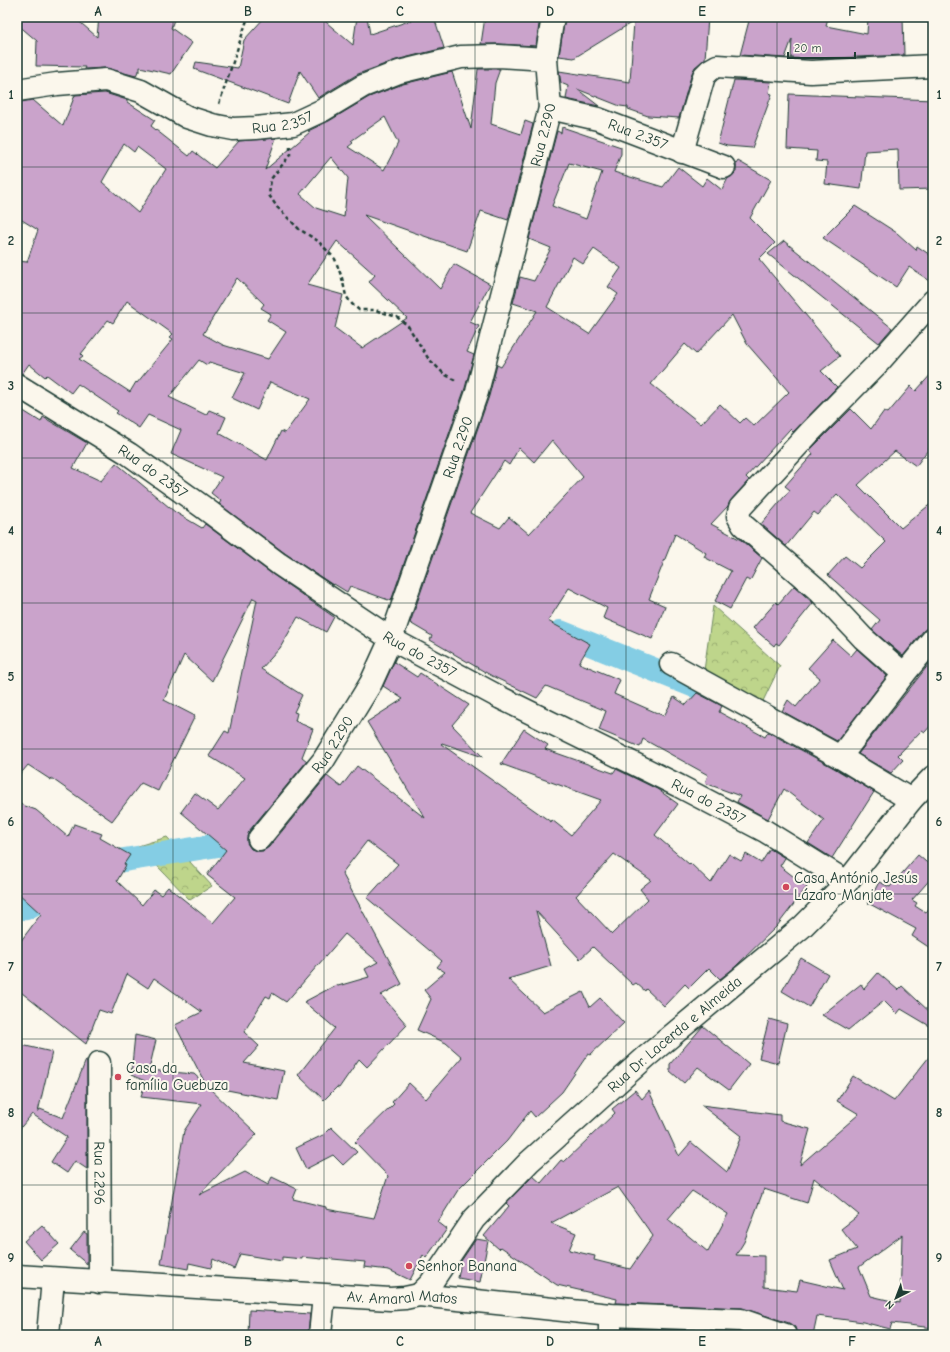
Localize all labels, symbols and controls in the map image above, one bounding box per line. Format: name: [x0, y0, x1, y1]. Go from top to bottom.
text: A: [94, 4, 102, 19]
text: B: [244, 4, 252, 19]
text: C: [396, 4, 404, 19]
text: D: [546, 4, 554, 19]
text: E: [698, 4, 706, 19]
text: F: [848, 4, 856, 19]
scale bar: [788, 34, 855, 60]
text: 20 m: [794, 41, 822, 55]
text: 1: [8, 87, 14, 102]
text: 1: [936, 87, 942, 102]
street label: Rua 2.290: [526, 103, 559, 168]
street label: Rua 2.357: [251, 107, 316, 137]
street label: Rua 2.357: [606, 115, 670, 154]
text: 2: [8, 233, 14, 248]
text: 2: [936, 233, 942, 248]
text: 3: [8, 378, 14, 393]
text: 3: [936, 378, 942, 393]
street label: Rua 2.290: [439, 414, 477, 481]
street label: Rua do 2357: [115, 441, 191, 502]
text: 4: [8, 523, 14, 538]
text: 4: [936, 523, 942, 538]
street label: Rua do 2357: [379, 627, 460, 682]
text: 5: [8, 669, 15, 684]
text: 5: [936, 669, 943, 684]
street label: Rua 2.290: [308, 713, 358, 777]
street label: Rua do 2357: [669, 775, 749, 828]
text: 6: [8, 814, 15, 829]
text: 6: [936, 814, 943, 829]
place label: Casa António Jesús Lázaro Manjate: [794, 869, 918, 904]
marker: Casa António Jesús Lázaro Manjate: [781, 882, 791, 892]
text: 7: [8, 959, 14, 974]
text: 7: [936, 959, 942, 974]
street label: Rua Dr. Lacerda e Almeida: [604, 972, 745, 1096]
place label: Casa da família Guebuza: [125, 1059, 228, 1094]
marker: Casa da família Guebuza: [113, 1072, 123, 1082]
text: 8: [8, 1105, 14, 1120]
text: 8: [936, 1105, 942, 1120]
street label: Rua 2.296: [90, 1141, 109, 1205]
text: 9: [8, 1250, 15, 1265]
text: 9: [936, 1250, 943, 1265]
place label: Senhor Banana: [417, 1257, 517, 1275]
marker: Senhor Banana: [404, 1261, 414, 1271]
north arrow: [876, 1278, 916, 1318]
street label: Av. Amaral Matos: [346, 1286, 458, 1308]
text: N: [883, 1298, 897, 1312]
text: A: [94, 1334, 102, 1349]
text: B: [244, 1334, 252, 1349]
text: C: [396, 1334, 404, 1349]
text: D: [546, 1334, 554, 1349]
text: E: [698, 1334, 706, 1349]
text: F: [848, 1334, 856, 1349]

